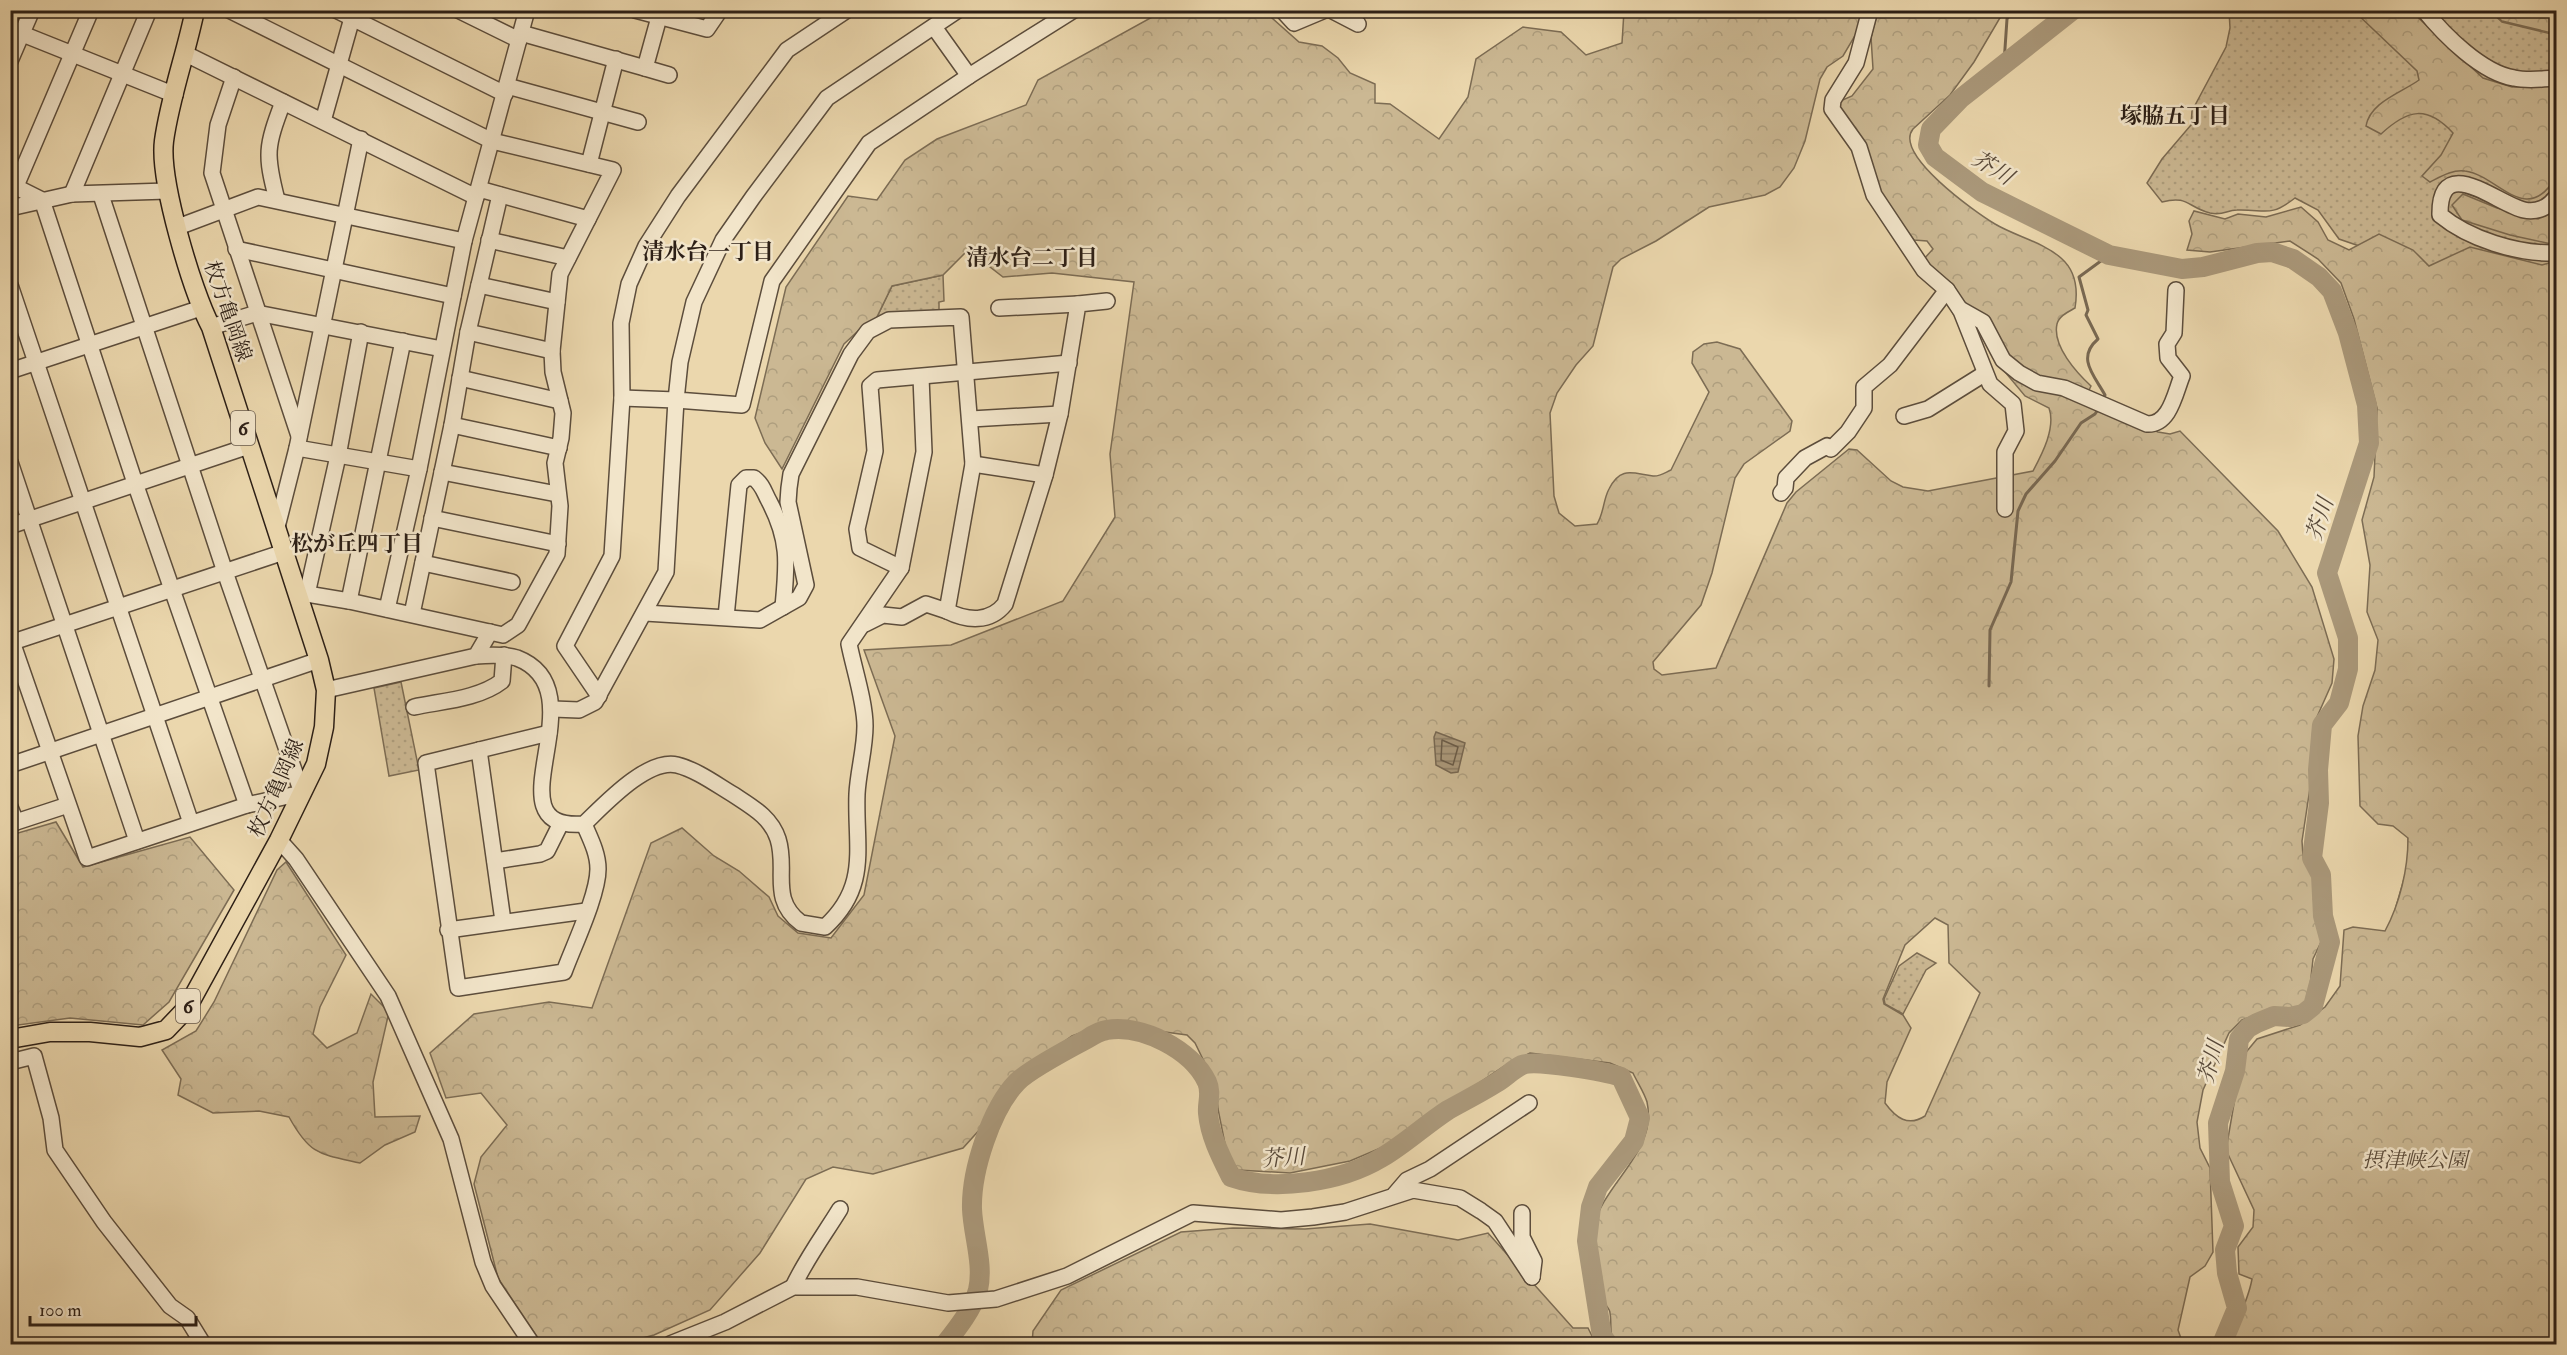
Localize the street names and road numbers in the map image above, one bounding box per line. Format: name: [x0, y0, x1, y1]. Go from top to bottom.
street label: 枚方亀岡線: [198, 257, 257, 365]
road number: 6: [231, 411, 255, 445]
street label: 枚方亀岡線: [243, 735, 310, 842]
road number: 6: [176, 989, 200, 1023]

